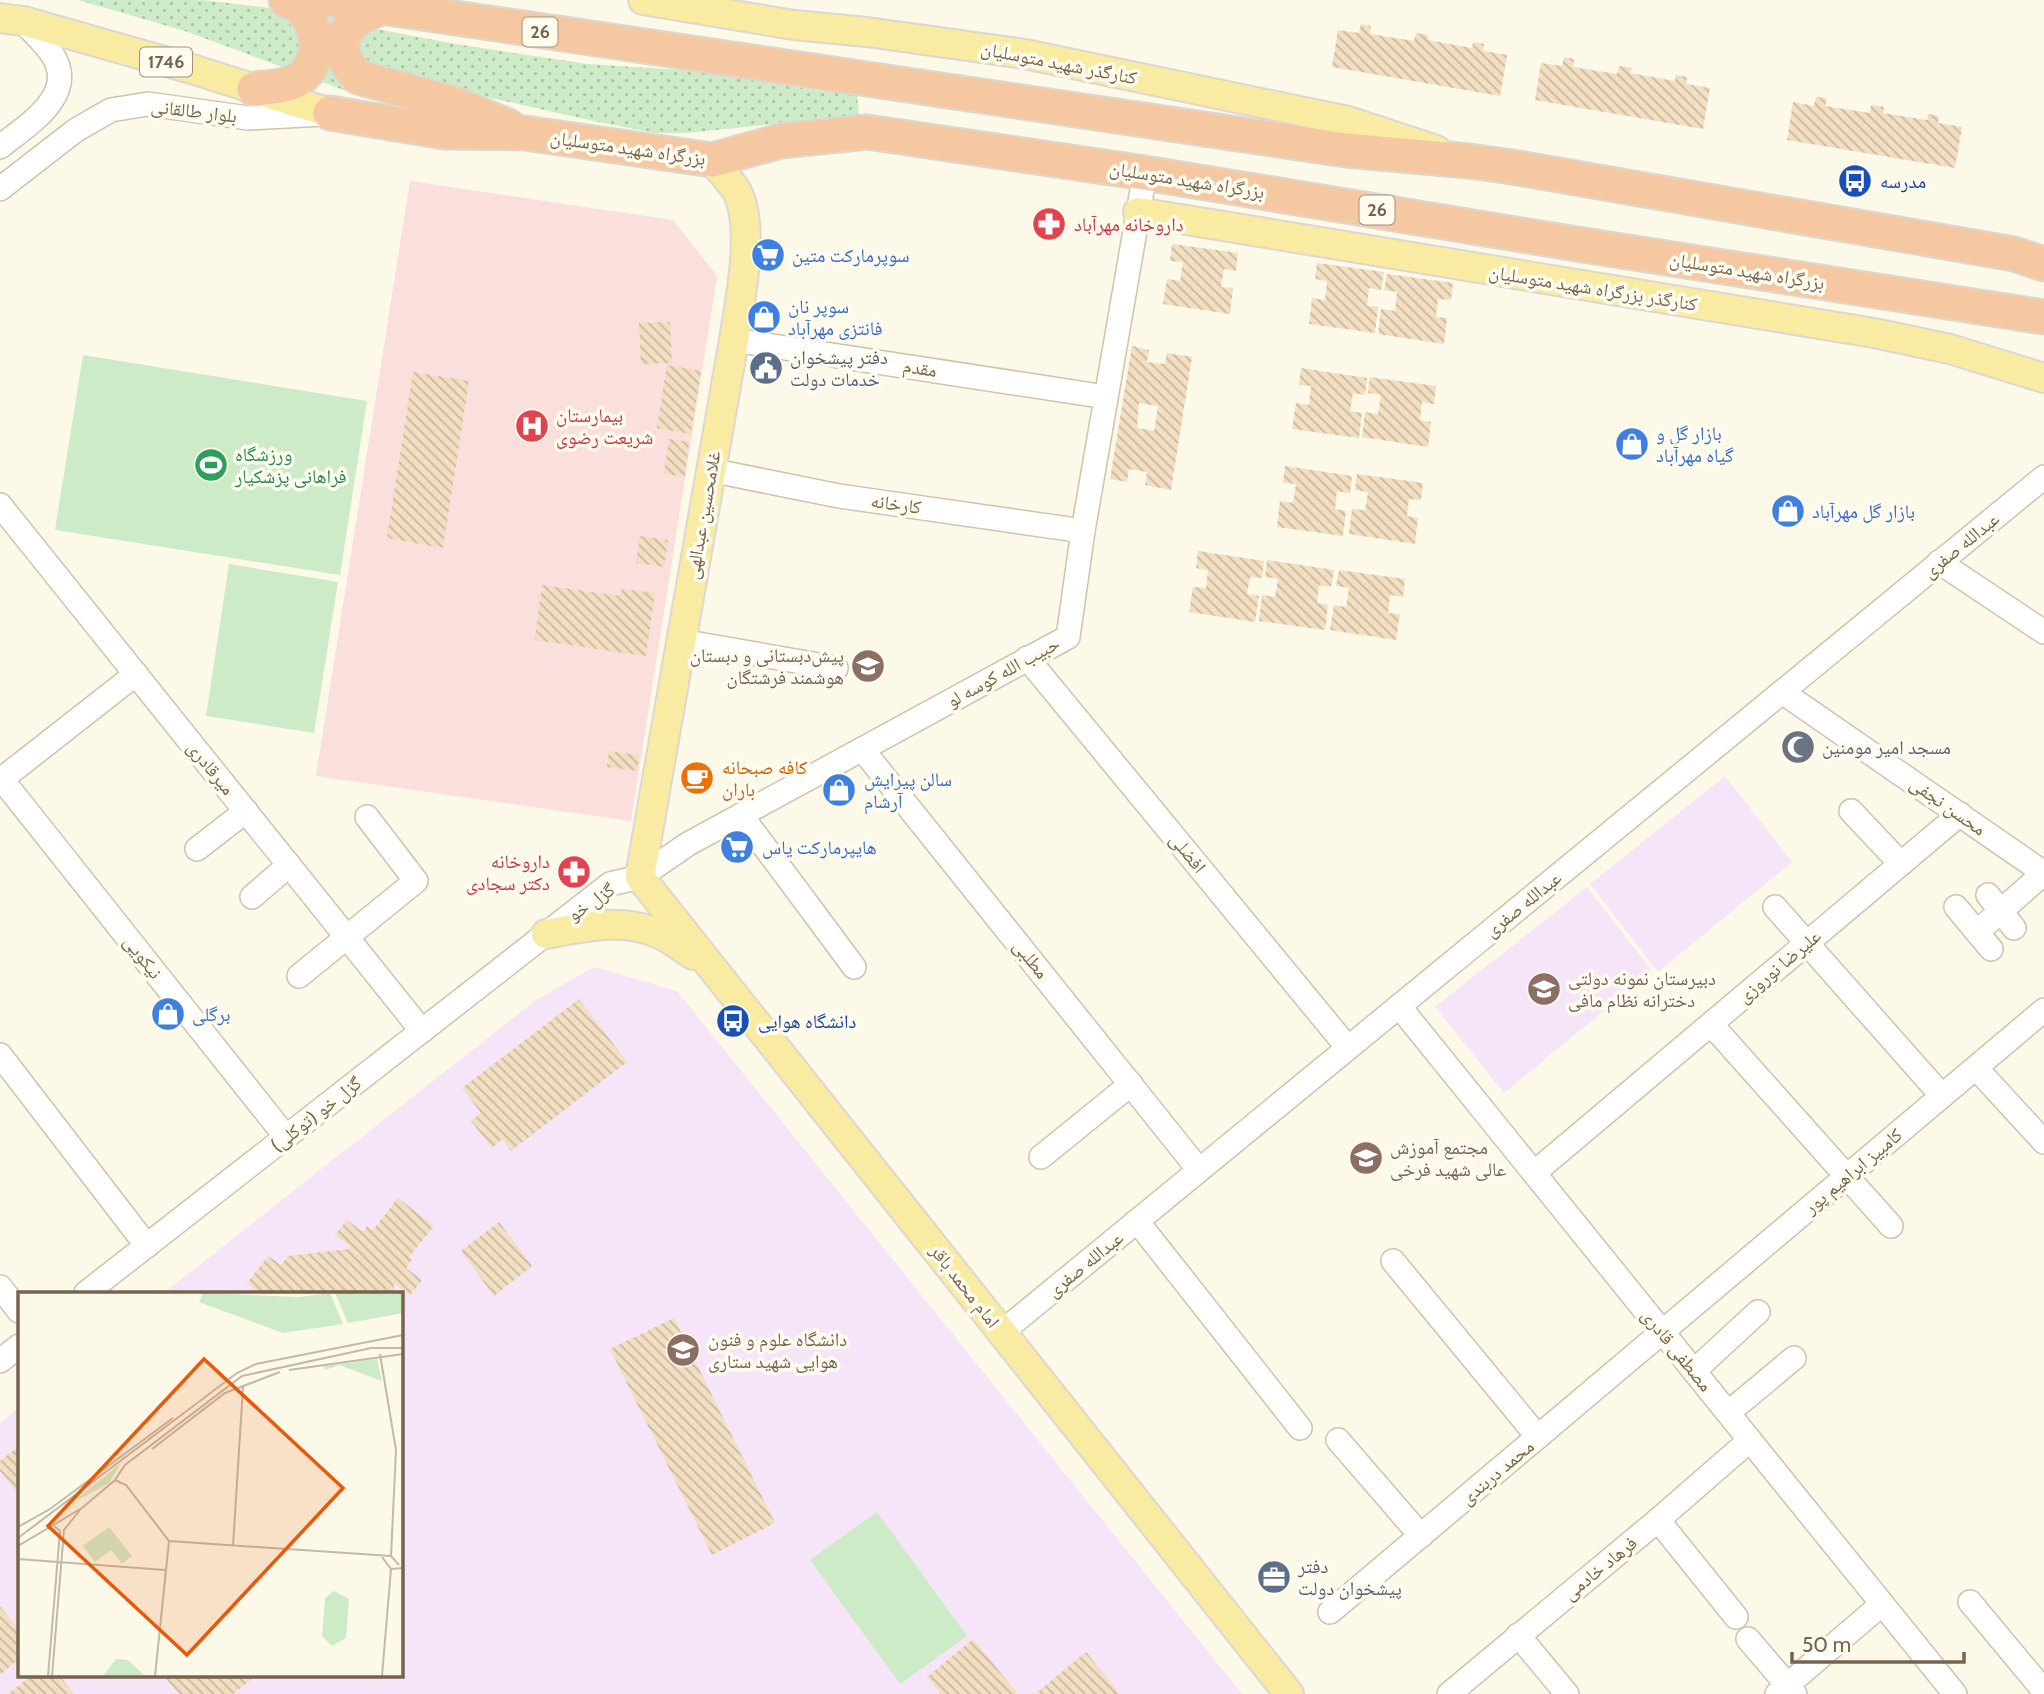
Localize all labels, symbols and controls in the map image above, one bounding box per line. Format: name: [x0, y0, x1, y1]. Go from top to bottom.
road number: 26: [522, 17, 558, 46]
street label: کنارگذر شهید متوسلیان: [979, 37, 1139, 89]
road number: 1746: [140, 48, 192, 76]
street label: بلوار طالقانی: [150, 94, 238, 128]
street label: بزرگراه شهید متوسلیان: [549, 126, 707, 170]
street label: بزرگراه شهید متوسلیان: [1108, 156, 1266, 204]
bus stop icon: مدرسه: [1836, 162, 1874, 200]
place label: مدرسه: [1880, 170, 1926, 193]
road number: 26: [1360, 196, 1394, 224]
pharmacy icon: داروخانه مهرآباد: [1030, 205, 1068, 243]
place label: داروخانه مهرآباد: [1074, 213, 1184, 236]
supermarket icon: سوپرمارکت متین: [749, 236, 787, 274]
place label: سوپرمارکت متین: [792, 244, 910, 267]
street label: بزرگراه شهید متوسلیان: [1668, 247, 1826, 295]
street label: کنارگذر بزرگراه شهید متوسلیان: [1487, 260, 1699, 316]
place label: سوپر نان فانتزی مهرآباد: [788, 295, 883, 340]
shop icon: سوپر نان فانتزی مهرآباد: [745, 298, 783, 336]
place label: دفتر پیشخوان خدمات دولت: [790, 346, 888, 391]
public building icon: دفتر پیشخوان خدمات دولت: [747, 349, 785, 387]
street label: مقدم: [901, 354, 939, 384]
place label: بیمارستان شریعت رضوی: [556, 404, 653, 449]
hospital icon: بیمارستان شریعت رضوی: [513, 407, 551, 445]
place label: بازار گل و گیاه مهرآباد: [1656, 422, 1734, 467]
shop icon: بازار گل و گیاه مهرآباد: [1613, 425, 1651, 463]
place label: ورزشگاه فراهانی پزشکیار: [234, 443, 347, 488]
sports icon: ورزشگاه فراهانی پزشکیار: [192, 446, 230, 484]
street label: غلامحسین عبدالهی: [680, 448, 726, 581]
street label: کارخانه: [869, 489, 923, 519]
shop icon: بازار گل مهرآباد: [1769, 492, 1807, 530]
place label: بازار گل مهرآباد: [1812, 500, 1915, 523]
street label: عبدالله صفری: [1918, 507, 2004, 583]
street label: حبیب الله کوسه لو: [943, 632, 1063, 712]
place label: پیش‌دبستانی و دبستان هوشمند فرشتگان: [690, 644, 844, 689]
school or university icon: پیش‌دبستانی و دبستان هوشمند فرشتگان: [849, 647, 887, 685]
mosque icon: مسجد امیر مومنین: [1779, 728, 1817, 766]
street label: میرقادری: [182, 736, 240, 800]
place label: مسجد امیر مومنین: [1822, 736, 1951, 759]
place label: کافه صبحانه باران: [722, 756, 807, 801]
cafe icon: کافه صبحانه باران: [678, 759, 716, 797]
place label: سالن پیرایش آرشام: [864, 768, 952, 815]
shop icon: سالن پیرایش آرشام: [820, 771, 858, 809]
street label: محسن نجفی: [1906, 771, 1990, 841]
supermarket icon: هایپرمارکت یاس: [718, 828, 756, 866]
street label: افضلی: [1165, 828, 1211, 878]
place label: هایپرمارکت یاس: [762, 836, 877, 859]
place label: داروخانه دکتر سجادی: [466, 850, 550, 895]
pharmacy icon: داروخانه دکتر سجادی: [555, 853, 593, 891]
street label: عبدالله صفری: [1480, 866, 1566, 942]
street label: گزل خو: [563, 878, 619, 926]
street label: علیرضا نوروزی: [1732, 924, 1826, 1008]
street label: نیکویی: [119, 931, 167, 983]
street label: مطلبی: [1008, 935, 1054, 983]
place label: دبیرستان نمونه دولتی دخترانه نظام مافی: [1568, 967, 1716, 1014]
school or university icon: دبیرستان نمونه دولتی دخترانه نظام مافی: [1525, 970, 1563, 1008]
shop icon: برگلی: [149, 995, 187, 1033]
bus stop icon: دانشگاه هوایی: [714, 1002, 752, 1040]
place label: برگلی: [192, 1003, 231, 1026]
place label: دانشگاه هوایی: [758, 1010, 857, 1033]
street label: گزل خو (توکلی): [266, 1071, 366, 1157]
street label: کامبیز ابراهیم پور: [1798, 1123, 1908, 1220]
place label: مجتمع آموزش عالی شهید فرخی: [1390, 1136, 1507, 1181]
school or university icon: مجتمع آموزش عالی شهید فرخی: [1347, 1139, 1385, 1177]
street label: عبدالله صفری: [1042, 1226, 1128, 1302]
street label: امام محمد باقر: [923, 1239, 1005, 1334]
inset map: [18, 1292, 402, 1676]
street label: مصطفی قادری: [1637, 1304, 1717, 1396]
place label: دانشگاه علوم و فنون هوایی شهید ستاری: [708, 1328, 847, 1373]
school or university icon: دانشگاه علوم و فنون هوایی شهید ستاری: [664, 1331, 702, 1369]
street label: محمد دربندی: [1455, 1435, 1539, 1509]
street label: فرهاد خادمی: [1558, 1531, 1642, 1605]
place label: دفتر پیشخوان دولت: [1297, 1555, 1402, 1600]
office icon: دفتر پیشخوان دولت: [1255, 1558, 1293, 1596]
scale bar: [1792, 1620, 1964, 1664]
text: 50 m: [1802, 1632, 1851, 1657]

